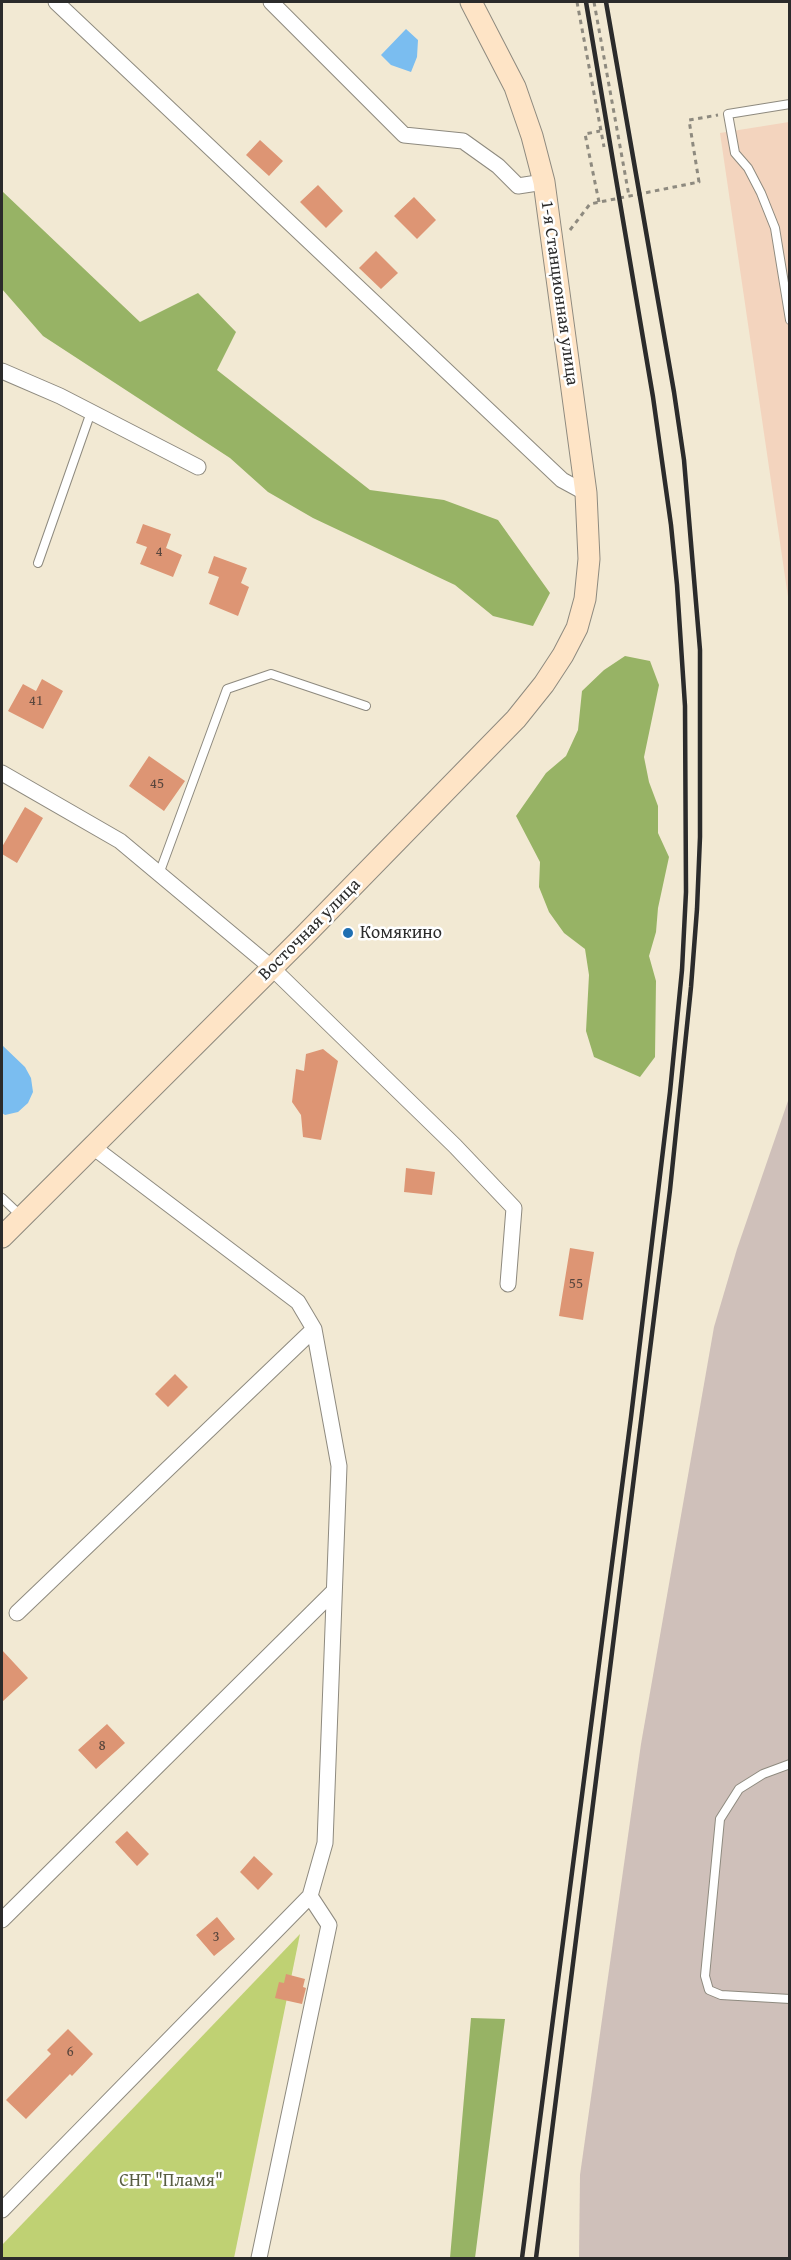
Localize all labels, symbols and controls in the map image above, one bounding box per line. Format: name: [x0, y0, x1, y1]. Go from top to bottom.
street label: 1-я Станционная улица: [535, 199, 583, 387]
house number: 4: [155, 543, 163, 561]
house number: 41: [29, 692, 43, 710]
house number: 45: [150, 775, 164, 793]
street label: Восточная улица: [254, 874, 366, 986]
place label: Комякино: [360, 922, 442, 944]
marker: Комякино: [341, 926, 355, 940]
house number: 55: [569, 1275, 583, 1293]
house number: 8: [98, 1737, 106, 1755]
house number: 3: [212, 1928, 220, 1946]
house number: 6: [66, 2043, 74, 2061]
park label: СНТ "Пламя": [119, 2170, 223, 2192]

